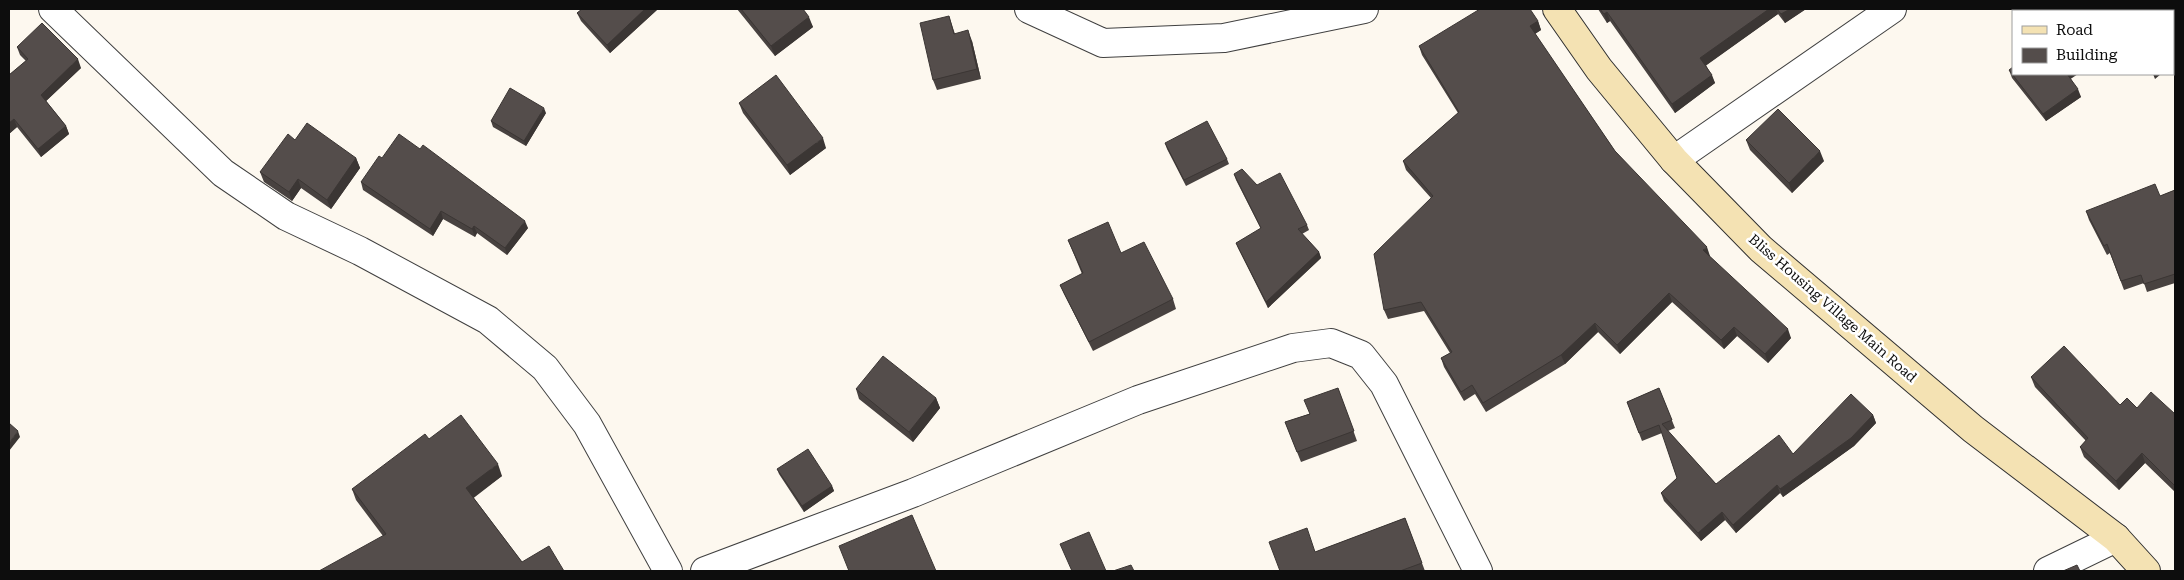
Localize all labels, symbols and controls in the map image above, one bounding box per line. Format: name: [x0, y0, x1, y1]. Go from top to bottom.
legend: [2012, 10, 2174, 75]
text: Road: [2056, 21, 2093, 39]
text: Building: [2056, 46, 2118, 64]
street label: Bliss Housing Village Main Road: [1746, 231, 1920, 385]

